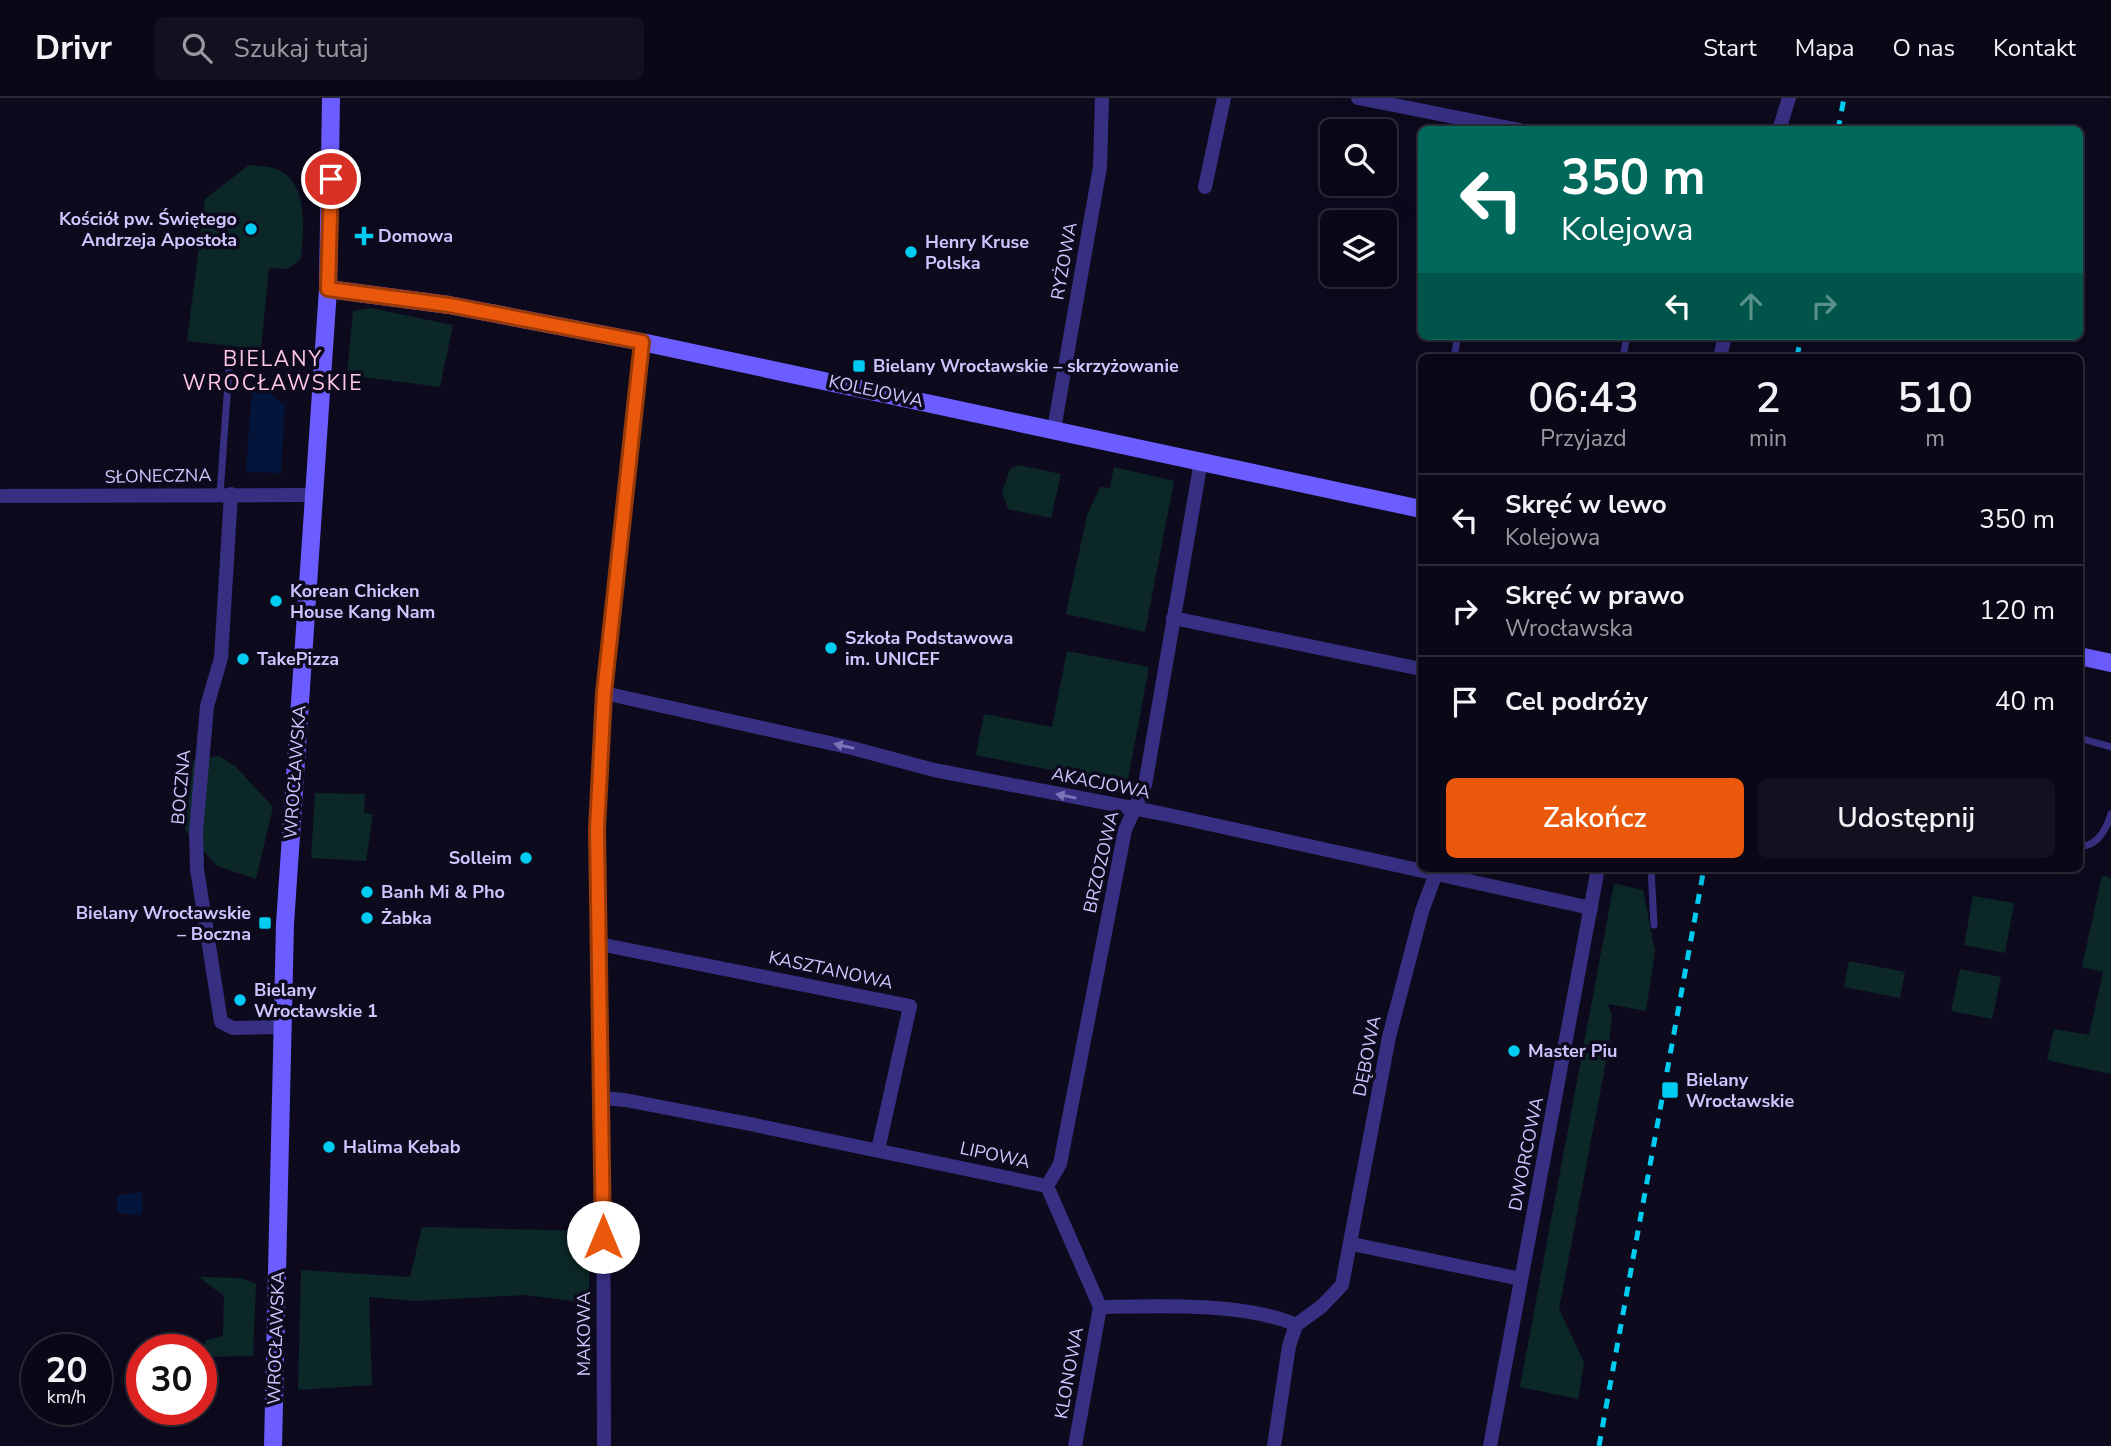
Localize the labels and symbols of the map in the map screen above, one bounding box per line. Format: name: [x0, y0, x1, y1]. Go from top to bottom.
pin: [301, 149, 361, 209]
place label: Kościół pw. Świętego Andrzeja Apostoła: [59, 207, 237, 252]
street label: RYŻOWA: [1045, 220, 1083, 302]
marker: Kościół pw. Świętego Andrzeja Apostoła: [243, 221, 259, 237]
place label: Domowa: [378, 224, 453, 248]
marker: Domowa: [356, 228, 372, 244]
place label: Henry Kruse Polska: [925, 230, 1029, 275]
marker: Henry Kruse Polska: [903, 244, 919, 260]
district label: BIELANY WROCŁAWSKIE: [183, 345, 363, 397]
place label: Bielany Wrocławskie – skrzyżowanie: [873, 354, 1179, 378]
marker: Bielany Wrocławskie – skrzyżowanie: [851, 358, 867, 374]
street label: KOLEJOWA: [826, 369, 926, 413]
street label: SŁONECZNA: [104, 463, 212, 489]
place label: Korean Chicken House Kang Nam: [290, 579, 435, 624]
marker: Korean Chicken House Kang Nam: [268, 593, 284, 609]
place label: Szkoła Podstawowa im. UNICEF: [845, 626, 1013, 671]
marker: Szkoła Podstawowa im. UNICEF: [823, 640, 839, 656]
place label: TakePizza: [257, 647, 339, 671]
marker: TakePizza: [235, 651, 251, 667]
street label: WROCŁAWSKA: [278, 704, 312, 840]
one-way arrow: [833, 741, 855, 752]
street label: BOCZNA: [166, 749, 196, 825]
street label: AKACJOWA: [1050, 762, 1152, 804]
one-way arrow: [1055, 791, 1077, 802]
street label: BRZOZOWA: [1078, 809, 1124, 915]
place label: Solleim: [449, 846, 512, 870]
marker: Solleim: [518, 850, 534, 866]
place label: Banh Mi & Pho: [381, 880, 505, 904]
marker: Banh Mi & Pho: [359, 884, 375, 900]
place label: Bielany Wrocławskie – Boczna: [76, 901, 251, 946]
place label: Żabka: [381, 906, 432, 930]
marker: Żabka: [359, 910, 375, 926]
marker: Bielany Wrocławskie – Boczna: [257, 915, 273, 931]
street label: KASZTANOWA: [767, 945, 895, 995]
place label: Bielany Wrocławskie 1: [254, 978, 378, 1023]
marker: Bielany Wrocławskie 1: [232, 992, 248, 1008]
street label: DĘBOWA: [1347, 1014, 1387, 1098]
place label: Master Piu: [1528, 1039, 1617, 1063]
marker: Master Piu: [1506, 1043, 1522, 1059]
place label: Bielany Wrocławskie: [1686, 1068, 1794, 1113]
marker: Bielany Wrocławskie: [1660, 1080, 1680, 1100]
street label: DWORCOWA: [1503, 1095, 1549, 1213]
place label: Halima Kebab: [343, 1135, 461, 1159]
street label: LIPOWA: [958, 1136, 1032, 1174]
marker: Halima Kebab: [321, 1139, 337, 1155]
position arrow: [566, 1200, 640, 1274]
street label: WROCŁAWSKA: [262, 1271, 290, 1405]
street label: MAKOWA: [572, 1292, 596, 1376]
street label: KLONOWA: [1049, 1325, 1089, 1421]
speed limit sign: 30: [126, 1334, 217, 1425]

